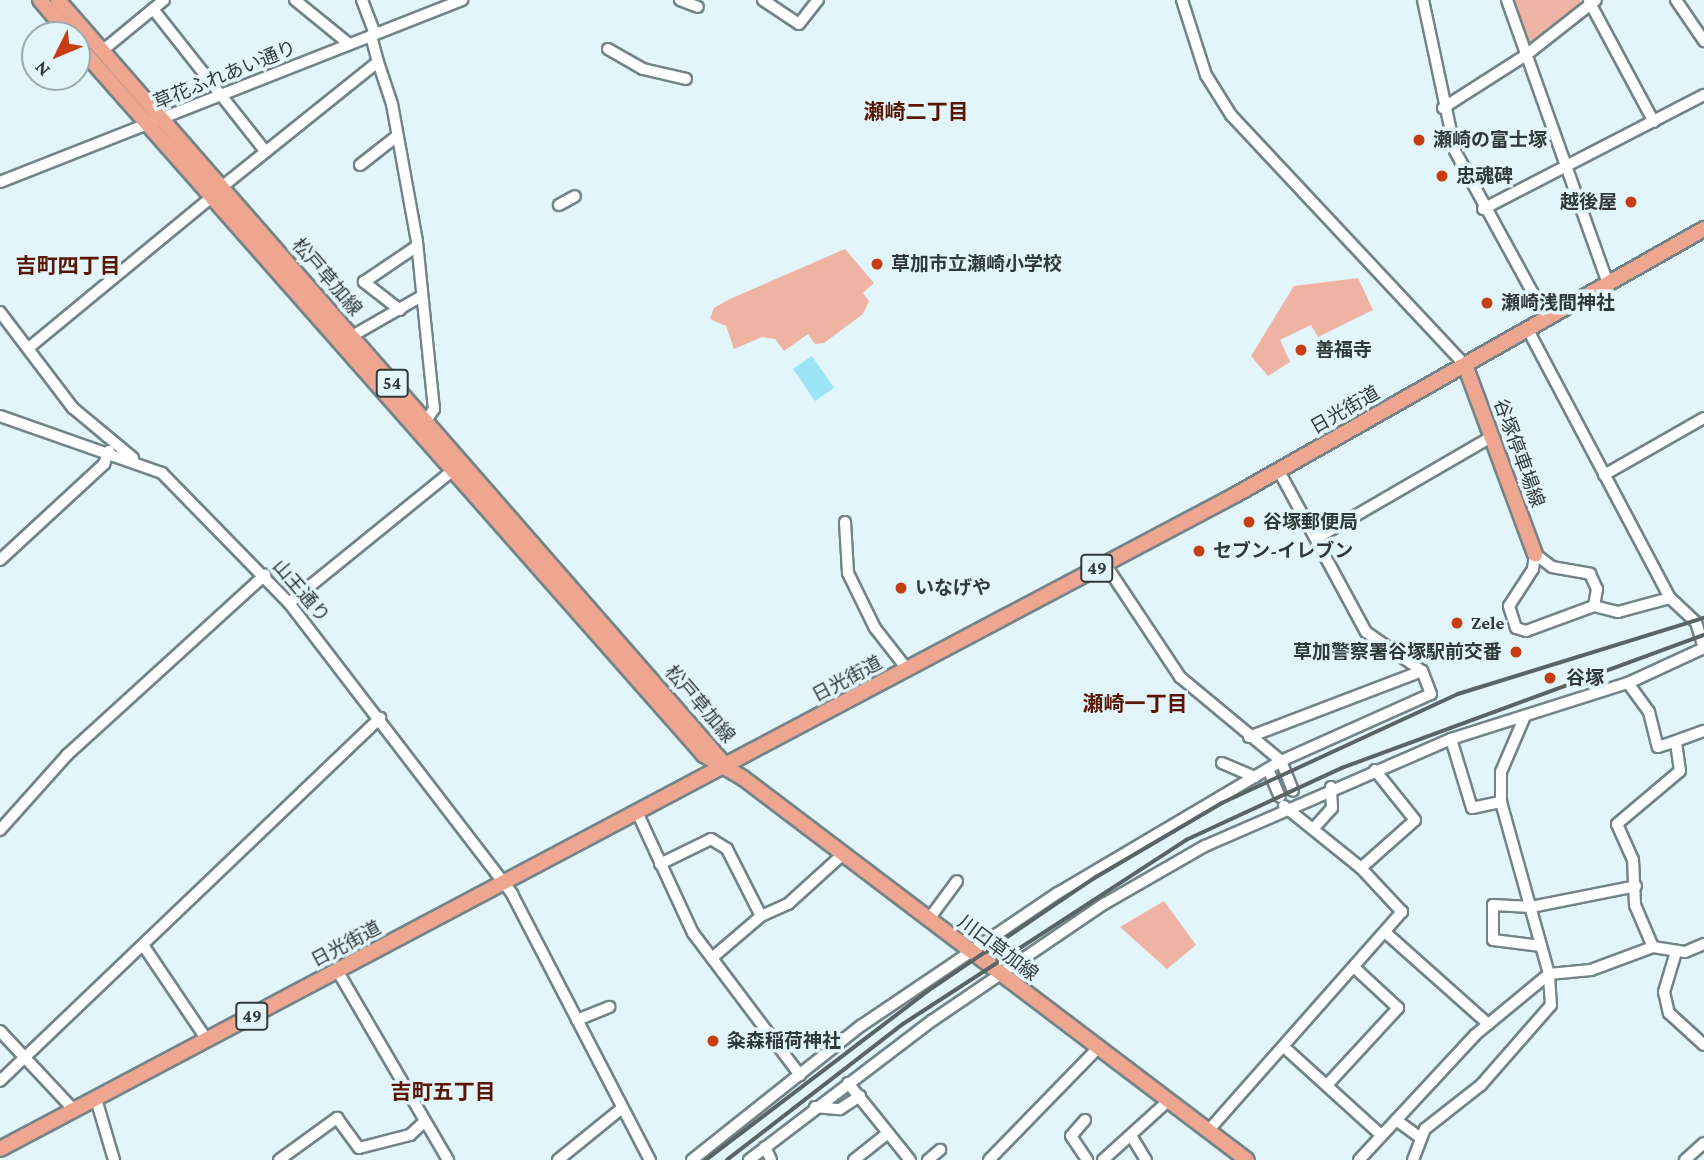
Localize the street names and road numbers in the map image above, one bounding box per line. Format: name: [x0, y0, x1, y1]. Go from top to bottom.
street label: 草花ふれあい通り: [150, 36, 300, 114]
street label: 松戸草加線: [287, 234, 367, 320]
road number: 54: [374, 368, 410, 398]
street label: 日光街道: [1306, 381, 1384, 439]
street label: 谷塚停車場線: [1489, 396, 1549, 510]
road number: 49: [1080, 554, 1114, 582]
street label: 山王通り: [267, 555, 335, 627]
street label: 日光街道: [808, 651, 886, 707]
street label: 松戸草加線: [660, 661, 740, 747]
street label: 川口草加線: [953, 910, 1043, 986]
street label: 日光街道: [307, 916, 385, 972]
road number: 49: [234, 1001, 270, 1030]

